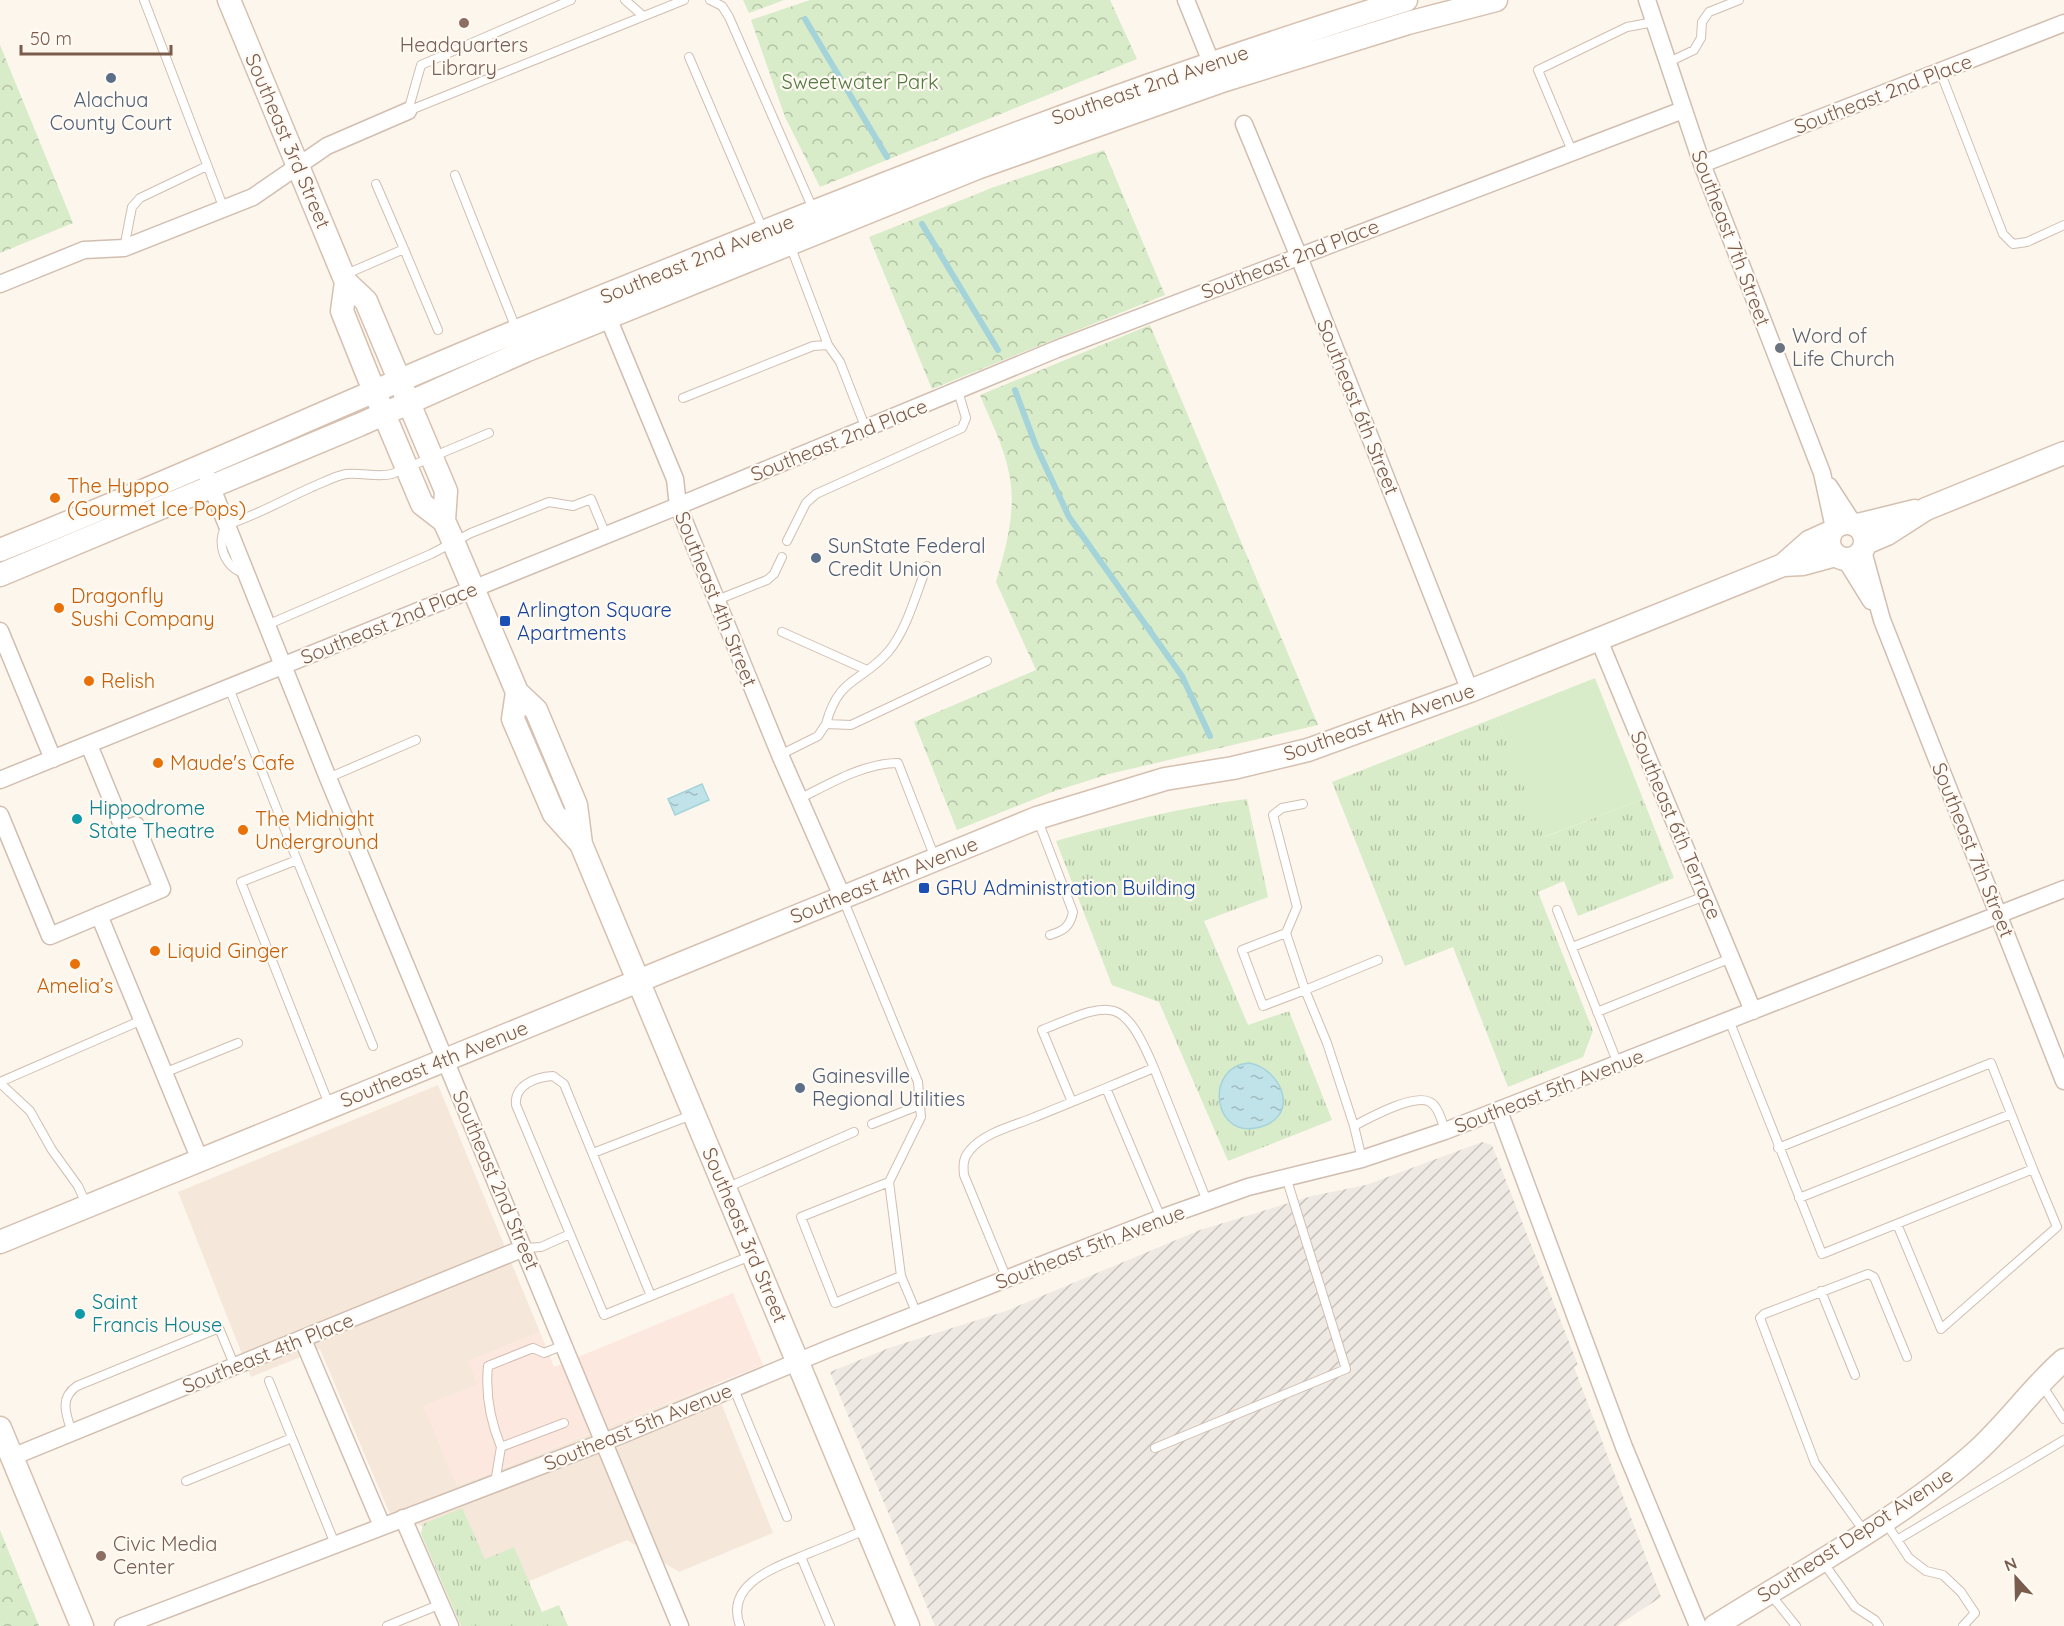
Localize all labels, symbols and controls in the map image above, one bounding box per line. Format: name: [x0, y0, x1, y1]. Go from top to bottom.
marker: Headquarters Library: [457, 16, 471, 30]
scale bar: [21, 18, 171, 56]
text: 50 m: [30, 27, 72, 50]
place label: Headquarters Library: [400, 32, 528, 80]
street label: Southeast 2nd Avenue: [1048, 39, 1252, 130]
street label: Southeast 2nd Place: [1790, 48, 1975, 139]
street label: Southeast 3rd Street: [240, 49, 337, 232]
park label: Sweetwater Park: [781, 69, 939, 94]
marker: Alachua County Court: [104, 71, 118, 85]
place label: Alachua County Court: [50, 87, 173, 135]
street label: Southeast 7th Street: [1686, 146, 1777, 330]
street label: Southeast 2nd Avenue: [596, 208, 797, 309]
street label: Southeast 2nd Place: [1197, 213, 1382, 304]
street label: Southeast 6th Street: [1312, 315, 1405, 498]
place label: Word of Life Church: [1792, 323, 1895, 371]
marker: Word of Life Church: [1773, 341, 1787, 355]
street label: Southeast 2nd Place: [747, 393, 931, 486]
place label: The Hyppo (Gourmet Ice Pops): [67, 473, 246, 521]
marker: The Hyppo (Gourmet Ice Pops): [48, 491, 62, 505]
street label: Southeast 4th Street: [670, 508, 763, 690]
place label: SunState Federal Credit Union: [828, 533, 986, 581]
marker: SunState Federal Credit Union: [809, 551, 823, 565]
street label: Southeast 2nd Place: [297, 576, 481, 669]
place label: Dragonfly Sushi Company: [71, 583, 215, 631]
place label: Arlington Square Apartments: [517, 597, 672, 645]
marker: Dragonfly Sushi Company: [52, 601, 66, 615]
marker: Arlington Square Apartments: [498, 614, 512, 628]
place label: Relish: [101, 668, 155, 693]
marker: Relish: [82, 674, 96, 688]
street label: Southeast 4th Avenue: [1280, 677, 1478, 766]
street label: Southeast 6th Terrace: [1625, 727, 1727, 923]
place label: Maude's Cafe: [170, 750, 295, 775]
marker: Maude's Cafe: [151, 756, 165, 770]
street label: Southeast 7th Street: [1927, 759, 2020, 941]
place label: Hippodrome State Theatre: [89, 795, 215, 843]
place label: The Midnight Underground: [255, 806, 379, 854]
marker: Hippodrome State Theatre: [70, 812, 84, 826]
marker: The Midnight Underground: [236, 823, 250, 837]
street label: Southeast 4th Avenue: [786, 830, 981, 929]
place label: GRU Administration Building: [936, 875, 1196, 900]
marker: GRU Administration Building: [917, 881, 931, 895]
place label: Liquid Ginger: [167, 938, 288, 963]
marker: Liquid Ginger: [148, 944, 162, 958]
marker: Amelia’s: [68, 957, 82, 971]
place label: Amelia’s: [37, 973, 113, 998]
street label: Southeast 4th Avenue: [336, 1014, 531, 1113]
street label: Southeast 5th Avenue: [1451, 1043, 1647, 1138]
place label: Gainesville Regional Utilities: [812, 1063, 965, 1111]
marker: Gainesville Regional Utilities: [793, 1081, 807, 1095]
street label: Southeast 2nd Street: [447, 1086, 546, 1274]
street label: Southeast 3rd Street: [697, 1143, 794, 1326]
street label: Southeast 5th Avenue: [992, 1199, 1188, 1294]
place label: Saint Francis House: [92, 1289, 222, 1337]
marker: Saint Francis House: [73, 1307, 87, 1321]
street label: Southeast 4th Place: [179, 1307, 357, 1398]
street label: Southeast 5th Avenue: [540, 1377, 736, 1476]
street label: Southeast Depot Avenue: [1752, 1462, 1957, 1607]
place label: Civic Media Center: [113, 1531, 217, 1579]
north arrow: [1986, 1548, 2046, 1608]
marker: Civic Media Center: [94, 1549, 108, 1563]
text: N: [2001, 1553, 2020, 1576]

